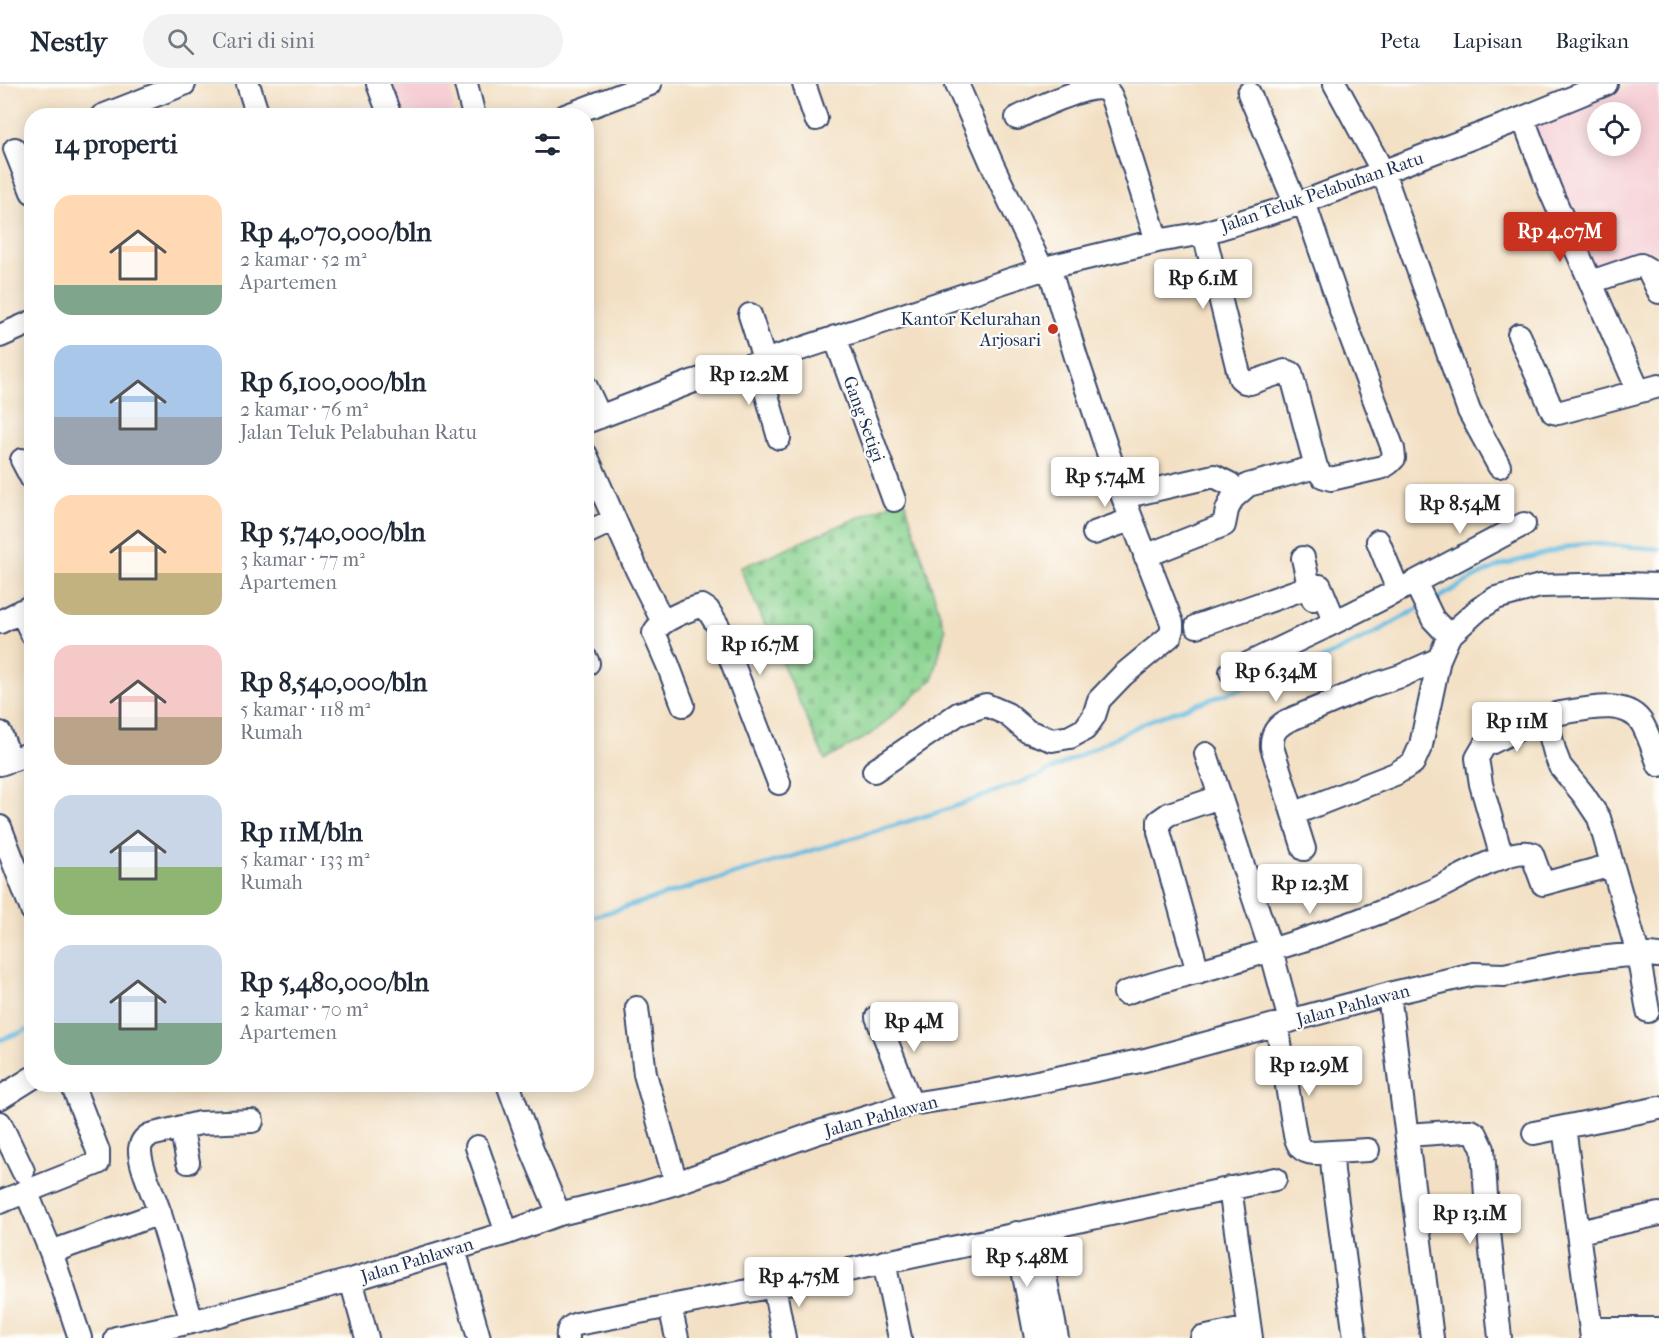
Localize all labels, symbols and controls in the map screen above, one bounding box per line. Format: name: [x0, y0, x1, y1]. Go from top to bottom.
search box: [143, 14, 563, 68]
text: Nestly: [30, 25, 107, 58]
icon: search: [164, 25, 197, 58]
text: Cari di sini: [212, 28, 315, 54]
text: Peta: [1380, 29, 1420, 53]
text: Lapisan: [1453, 29, 1522, 53]
text: Bagikan: [1555, 29, 1629, 53]
map controls: [1587, 102, 1641, 156]
button: locate: [1587, 102, 1641, 156]
icon: filters: [531, 128, 564, 161]
text: 14 properti: [54, 129, 177, 160]
street label: Jalan Teluk Pelabuhan Ratu: [1216, 148, 1426, 238]
pin: Rp 4.07M: [1498, 212, 1622, 263]
text: Rp 4,070,000/bln: [240, 217, 432, 248]
icon: home: [102, 219, 174, 291]
text: Rp 4.07M: [1518, 220, 1602, 243]
text: 2 kamar · 52 m²: [240, 248, 367, 271]
pin: Rp 6.1M: [1148, 259, 1258, 310]
text: Rp 6.1M: [1168, 267, 1238, 290]
text: Apartemen: [240, 271, 337, 294]
place label: Kantor Kelurahan Arjosari: [901, 309, 1042, 351]
marker: Kantor Kelurahan Arjosari: [1046, 322, 1060, 336]
pin: Rp 12.2M: [687, 355, 811, 406]
text: Rp 12.2M: [709, 363, 789, 386]
text: Rp 6,100,000/bln: [240, 367, 426, 398]
icon: home: [102, 369, 174, 441]
street label: Gang Setigi: [838, 373, 889, 466]
text: 2 kamar · 76 m²: [240, 398, 368, 421]
text: Jalan Teluk Pelabuhan Ratu: [240, 421, 477, 444]
pin: Rp 5.74M: [1043, 457, 1167, 508]
text: Rp 5.74M: [1065, 465, 1145, 488]
pin: Rp 8.54M: [1398, 484, 1522, 535]
text: Rp 8.54M: [1419, 492, 1501, 515]
text: Rp 5,740,000/bln: [240, 517, 426, 548]
icon: home: [102, 519, 174, 591]
text: 3 kamar · 77 m²: [240, 548, 365, 571]
text: Apartemen: [240, 571, 337, 594]
pin: Rp 16.7M: [698, 625, 822, 676]
text: Rp 16.7M: [721, 633, 799, 656]
pin: Rp 6.34M: [1214, 652, 1338, 703]
text: Rp 6.34M: [1235, 660, 1317, 683]
text: Rp 8,540,000/bln: [240, 667, 427, 698]
icon: home: [102, 669, 174, 741]
text: 5 kamar · 118 m²: [240, 698, 370, 721]
pin: Rp 11M: [1468, 702, 1566, 753]
text: Rp 11M: [1486, 710, 1548, 733]
text: Rumah: [240, 721, 303, 744]
text: Rp 11M/bln: [240, 817, 363, 848]
icon: home: [102, 819, 174, 891]
text: 5 kamar · 133 m²: [240, 848, 370, 871]
pin: Rp 12.3M: [1248, 864, 1372, 915]
text: Rumah: [240, 871, 303, 894]
text: Rp 12.3M: [1271, 872, 1349, 895]
text: Rp 5,480,000/bln: [240, 967, 429, 998]
icon: home: [102, 969, 174, 1041]
street label: Jalan Pahlawan: [1292, 980, 1413, 1031]
text: 2 kamar · 70 m²: [240, 998, 368, 1021]
pin: Rp 4M: [872, 1002, 956, 1053]
text: Rp 4M: [884, 1010, 944, 1033]
text: Apartemen: [240, 1021, 337, 1044]
pin: Rp 12.9M: [1247, 1046, 1371, 1097]
text: Rp 12.9M: [1269, 1054, 1349, 1077]
street label: Jalan Pahlawan: [820, 1091, 941, 1142]
pin: Rp 13.1M: [1408, 1194, 1532, 1245]
text: Rp 13.1M: [1433, 1202, 1507, 1225]
street label: Jalan Pahlawan: [357, 1233, 476, 1288]
pin: Rp 5.48M: [965, 1237, 1089, 1288]
text: Rp 5.48M: [986, 1245, 1068, 1268]
pin: Rp 4.75M: [737, 1257, 861, 1308]
text: Rp 4.75M: [758, 1265, 840, 1288]

